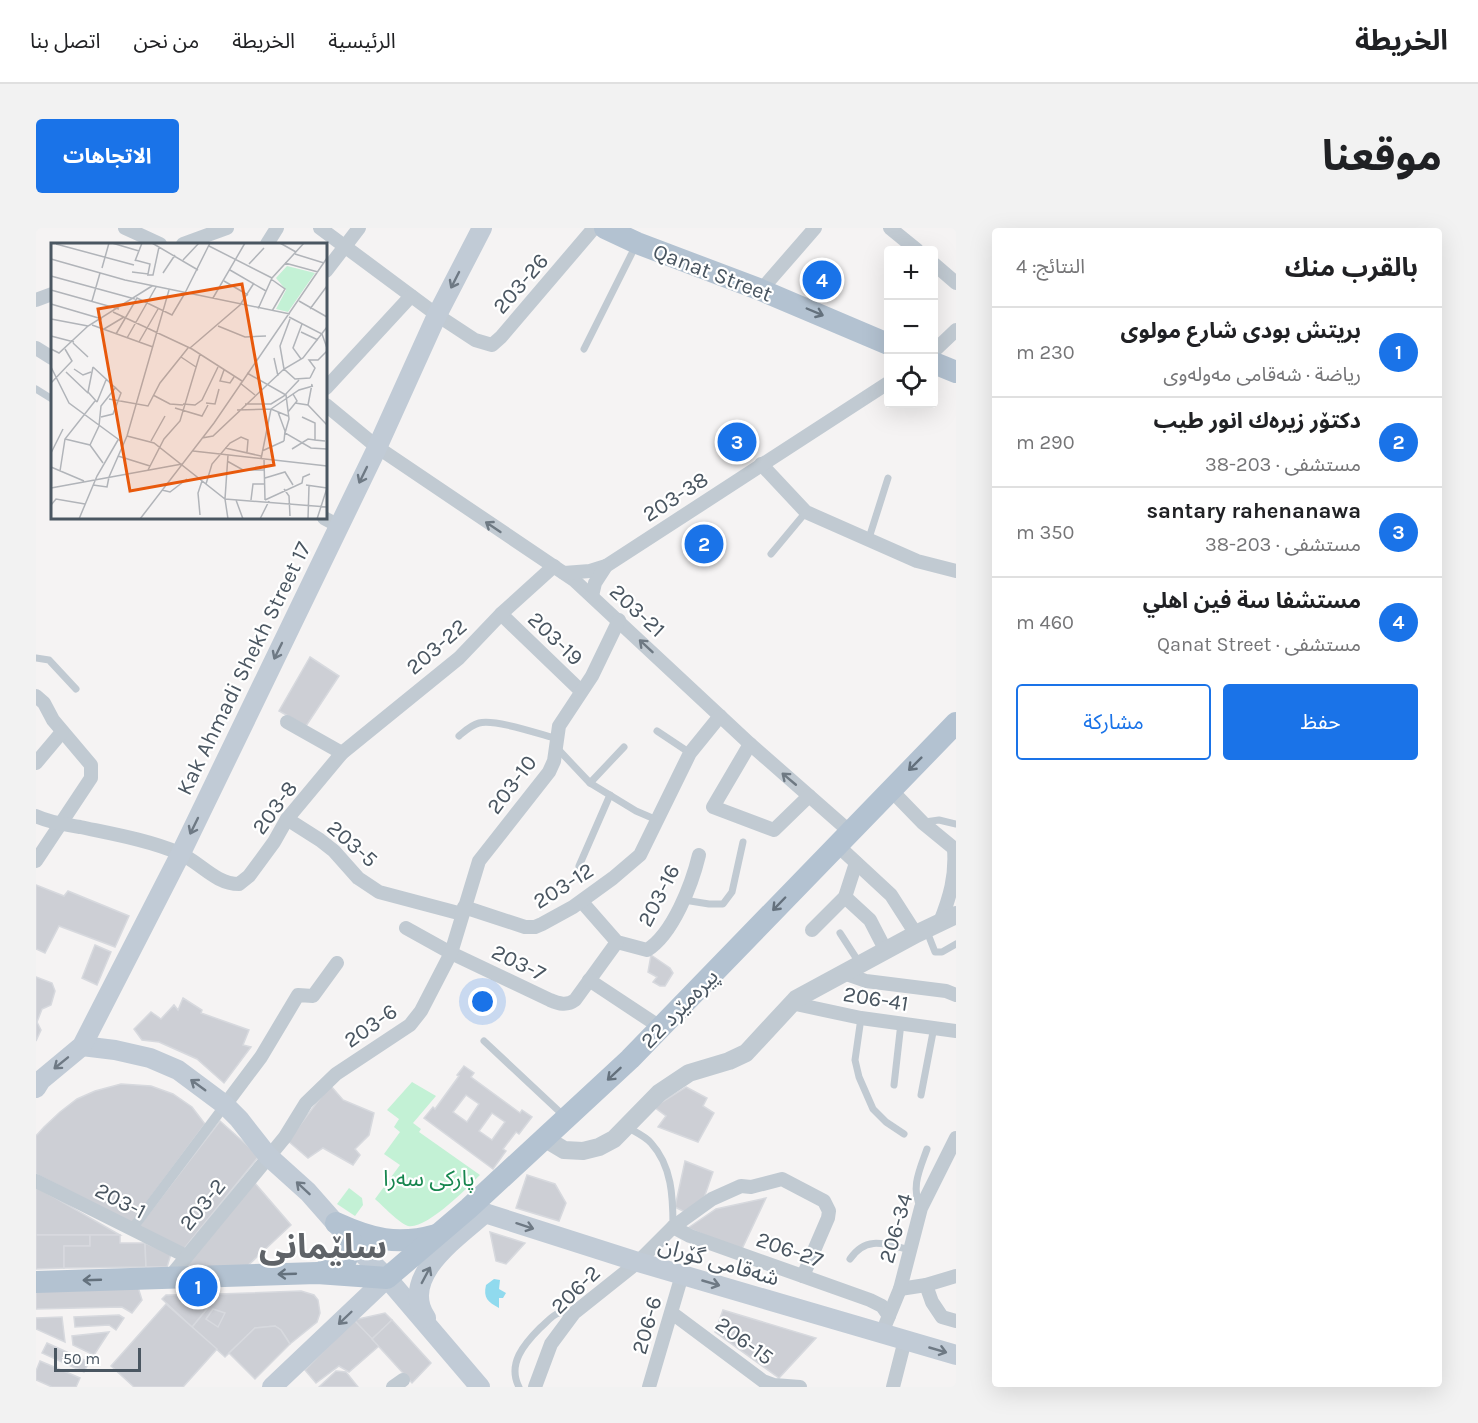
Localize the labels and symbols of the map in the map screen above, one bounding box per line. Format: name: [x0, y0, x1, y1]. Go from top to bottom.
street label: Qanat Street: [649, 238, 776, 308]
inset map: [51, 243, 327, 519]
street label: 203-26: [487, 248, 554, 319]
pin: 4: [802, 257, 842, 302]
one-way arrow: [449, 271, 461, 289]
one-way arrow: [805, 307, 823, 319]
pin: 3: [718, 420, 756, 464]
one-way arrow: [357, 466, 369, 484]
street label: 203-38: [638, 466, 713, 528]
one-way arrow: [485, 520, 502, 532]
pin: 2: [684, 522, 724, 566]
street label: Kak Ahmadi Shekh Street 17: [171, 538, 317, 799]
street label: 203-21: [604, 579, 670, 643]
street label: 203-19: [522, 606, 588, 671]
street label: 203-22: [401, 613, 472, 680]
one-way arrow: [639, 639, 654, 653]
one-way arrow: [272, 641, 284, 659]
street label: 203-10: [481, 750, 542, 819]
one-way arrow: [908, 757, 922, 772]
one-way arrow: [782, 772, 797, 786]
street label: 203-8: [247, 776, 303, 839]
street label: 203-5: [322, 815, 383, 873]
one-way arrow: [187, 817, 199, 835]
street label: 203-12: [528, 857, 599, 914]
street label: 203-16: [632, 860, 686, 931]
one-way arrow: [772, 896, 786, 911]
street label: 203-7: [487, 939, 550, 987]
street label: 22 پیرەمێرد: [635, 963, 725, 1055]
street label: 206-41: [841, 981, 910, 1017]
your location: [468, 987, 497, 1016]
street label: 203-6: [339, 998, 402, 1053]
one-way arrow: [54, 1056, 70, 1069]
one-way arrow: [606, 1067, 621, 1081]
one-way arrow: [191, 1079, 207, 1091]
park label: پارکی سەرا: [383, 1166, 475, 1193]
street label: 203-2: [174, 1173, 232, 1236]
street label: 203-1: [91, 1177, 150, 1225]
one-way arrow: [296, 1181, 311, 1195]
street label: 206-34: [874, 1190, 918, 1266]
one-way arrow: [515, 1221, 534, 1232]
street label: 206-27: [753, 1226, 827, 1273]
district label: سلێمانی: [259, 1227, 387, 1267]
street label: شەقامی گۆران: [655, 1232, 782, 1292]
street label: 206-2: [546, 1260, 606, 1319]
pin: 1: [178, 1264, 218, 1310]
one-way arrow: [420, 1266, 432, 1284]
one-way arrow: [277, 1269, 297, 1280]
one-way arrow: [82, 1275, 102, 1286]
one-way arrow: [701, 1278, 720, 1289]
street label: 206-6: [626, 1294, 668, 1357]
one-way arrow: [337, 1311, 352, 1326]
street label: 206-15: [710, 1311, 779, 1371]
scale bar: [54, 1345, 141, 1372]
one-way arrow: [928, 1345, 947, 1356]

